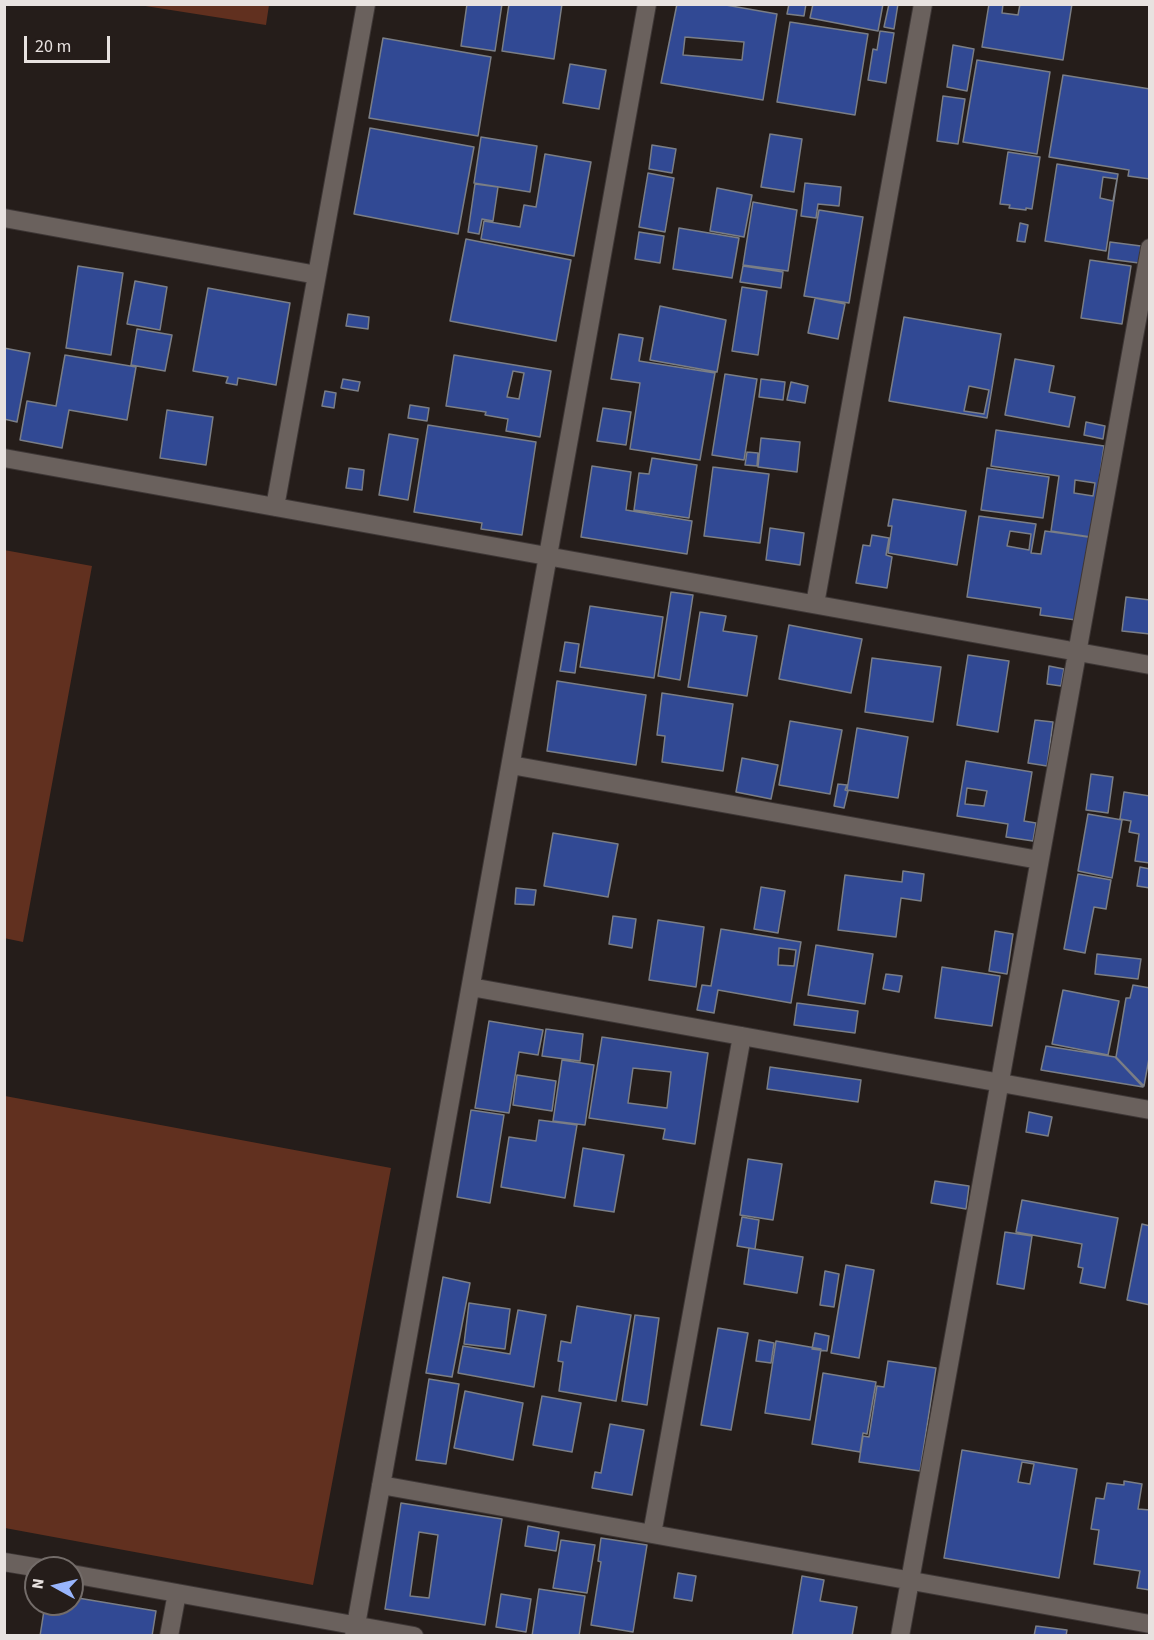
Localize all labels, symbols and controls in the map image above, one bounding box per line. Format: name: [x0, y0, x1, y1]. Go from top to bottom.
scale bar: [27, 24, 112, 62]
text: 20 m: [35, 34, 71, 59]
north arrow: [24, 1556, 84, 1616]
text: N: [27, 1577, 50, 1591]

